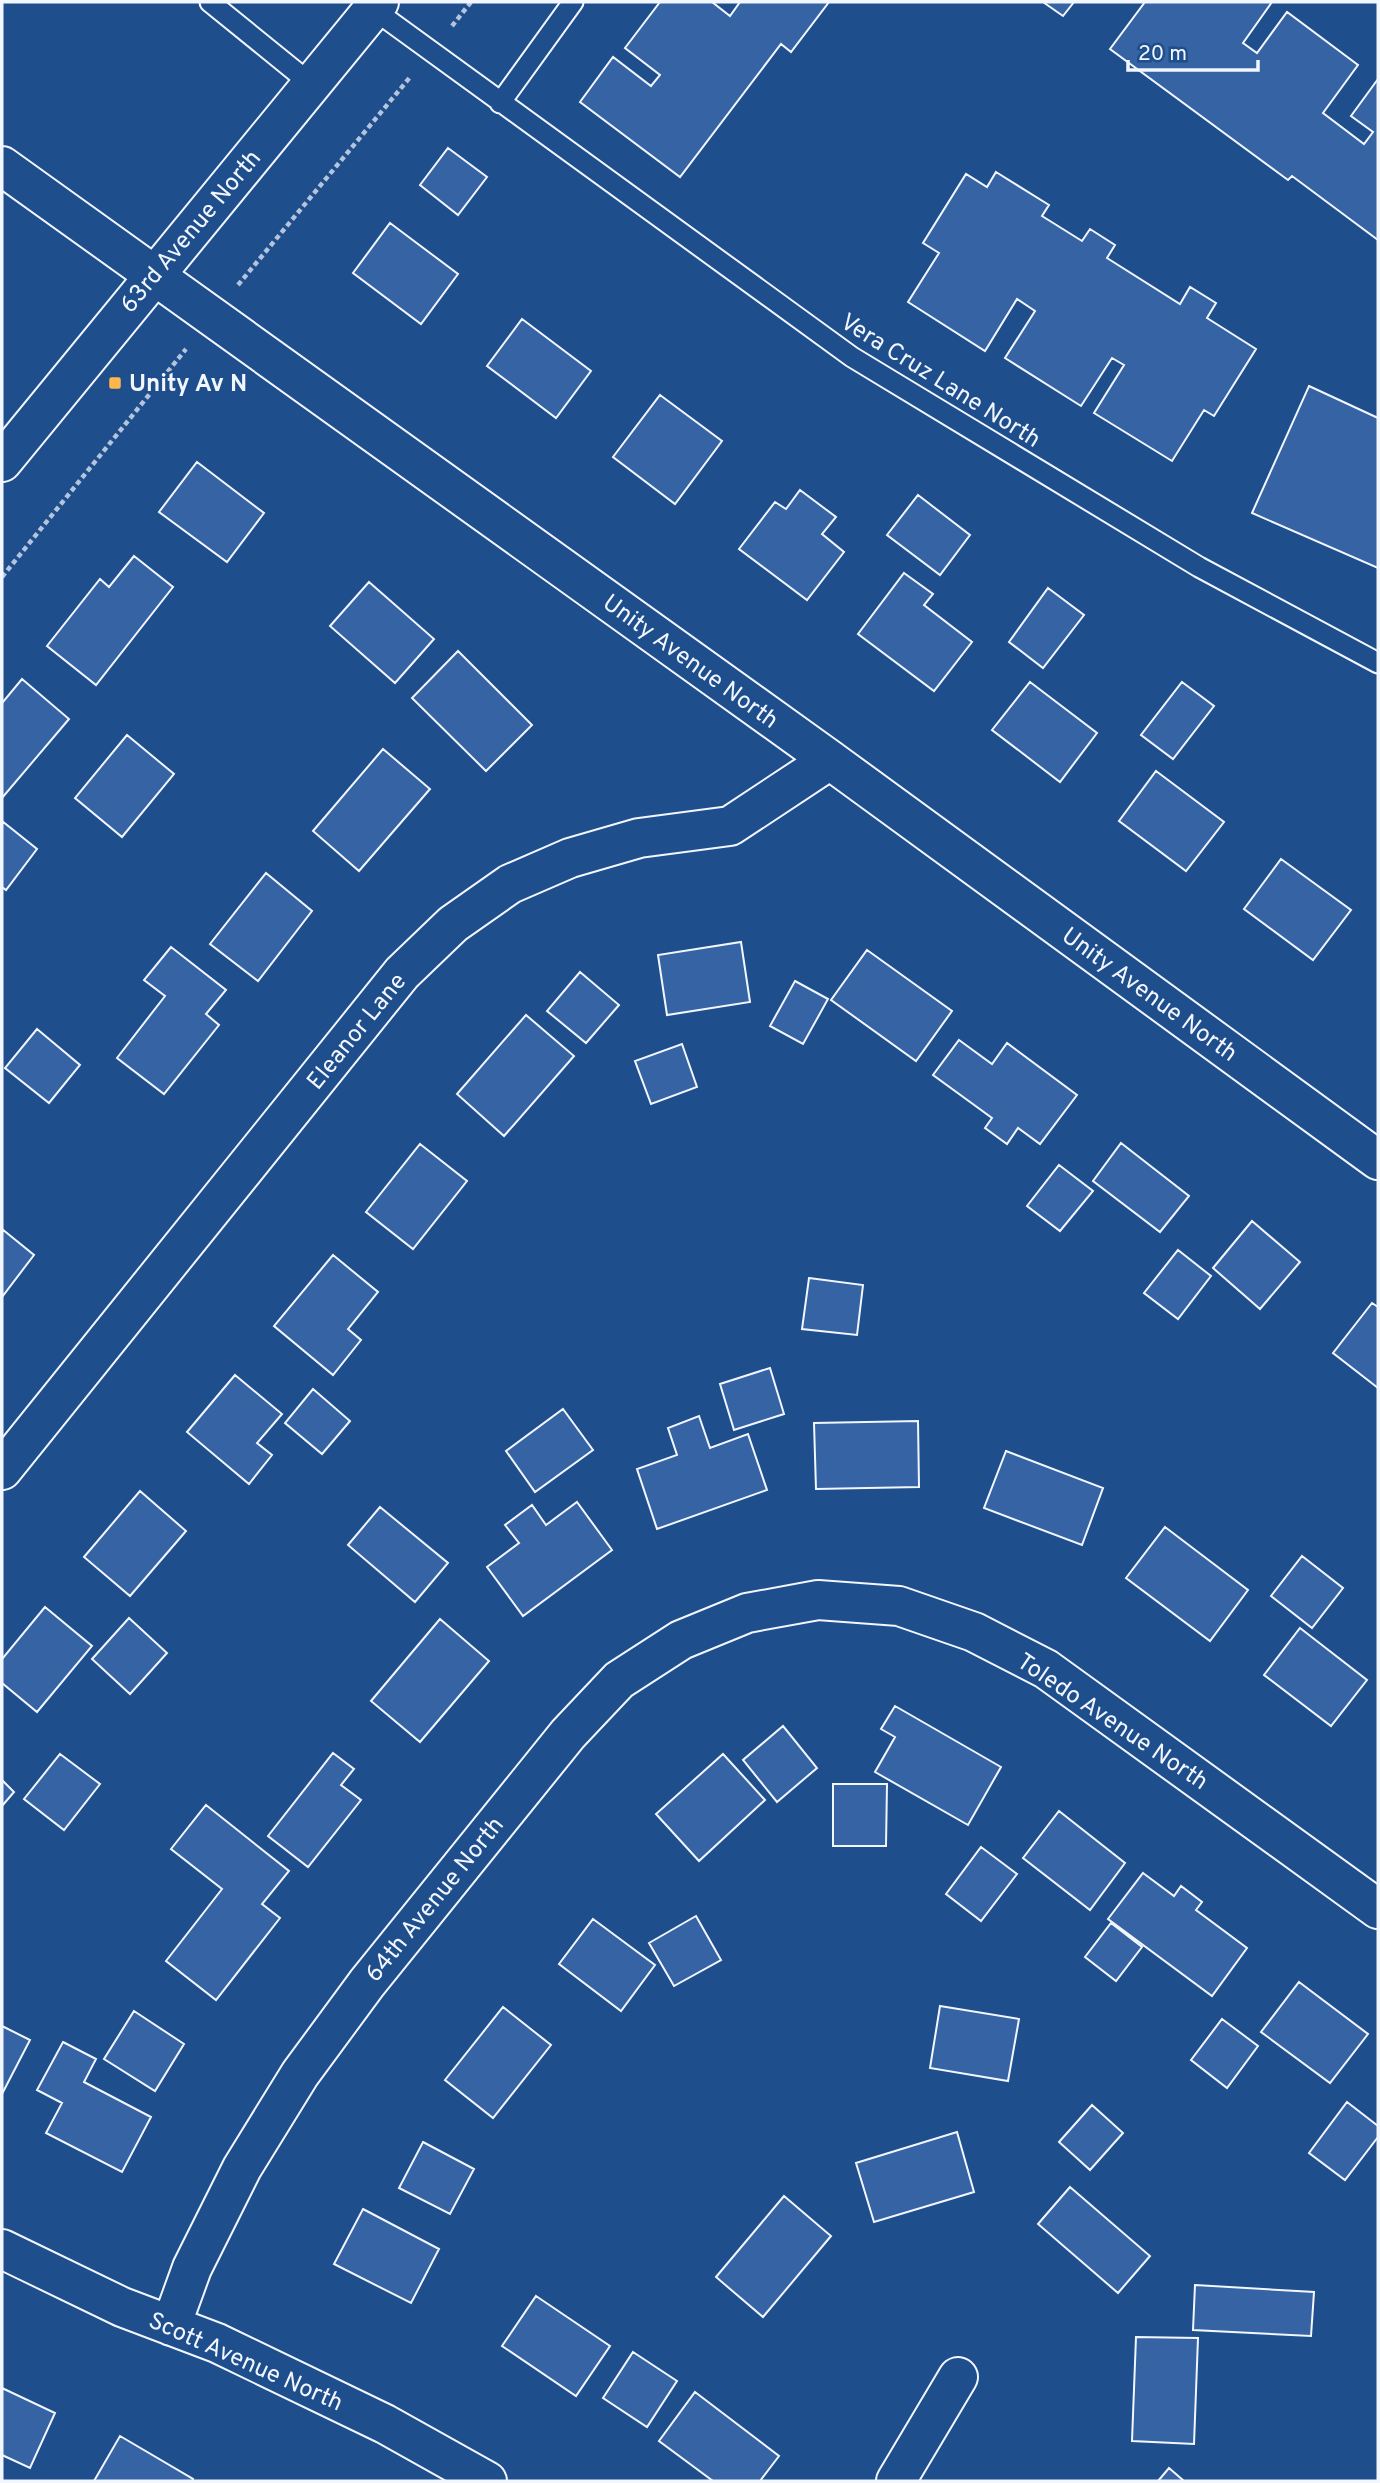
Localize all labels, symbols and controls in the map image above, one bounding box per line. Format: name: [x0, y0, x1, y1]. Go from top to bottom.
scale bar: [1128, 28, 1258, 72]
text: 20 m: [1138, 41, 1187, 68]
street label: 63rd Avenue North: [115, 145, 268, 320]
street label: Vera Cruz Lane North: [834, 308, 1046, 455]
place label: Unity Av N: [129, 370, 247, 400]
marker: Unity Av N: [107, 375, 123, 391]
street label: Unity Avenue North: [596, 589, 784, 737]
street label: Unity Avenue North: [1055, 922, 1243, 1070]
street label: Eleanor Lane: [301, 968, 414, 1097]
street label: Toledo Avenue North: [1010, 1647, 1213, 1798]
street label: 64th Avenue North: [360, 1812, 511, 1989]
street label: Scott Avenue North: [143, 2306, 347, 2419]

